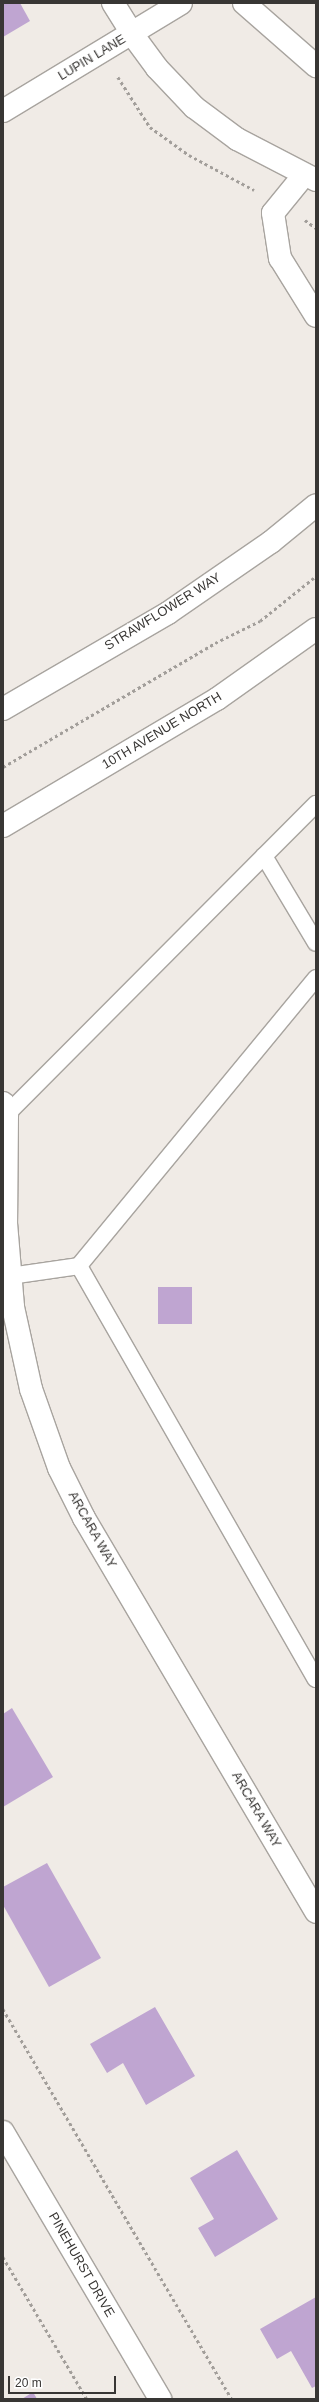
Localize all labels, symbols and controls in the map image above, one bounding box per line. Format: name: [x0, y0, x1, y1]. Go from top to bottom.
street label: LUPIN LANE: [55, 32, 129, 84]
street label: STRAWFLOWER WAY: [102, 570, 224, 654]
street label: 10TH AVENUE NORTH: [99, 689, 225, 773]
street label: ARCARA WAY: [64, 1489, 120, 1571]
street label: ARCARA WAY: [228, 1769, 284, 1851]
street label: PINEHURST DRIVE: [45, 2210, 117, 2320]
scale bar: [10, 2368, 118, 2394]
text: 20 m: [15, 2376, 42, 2390]

